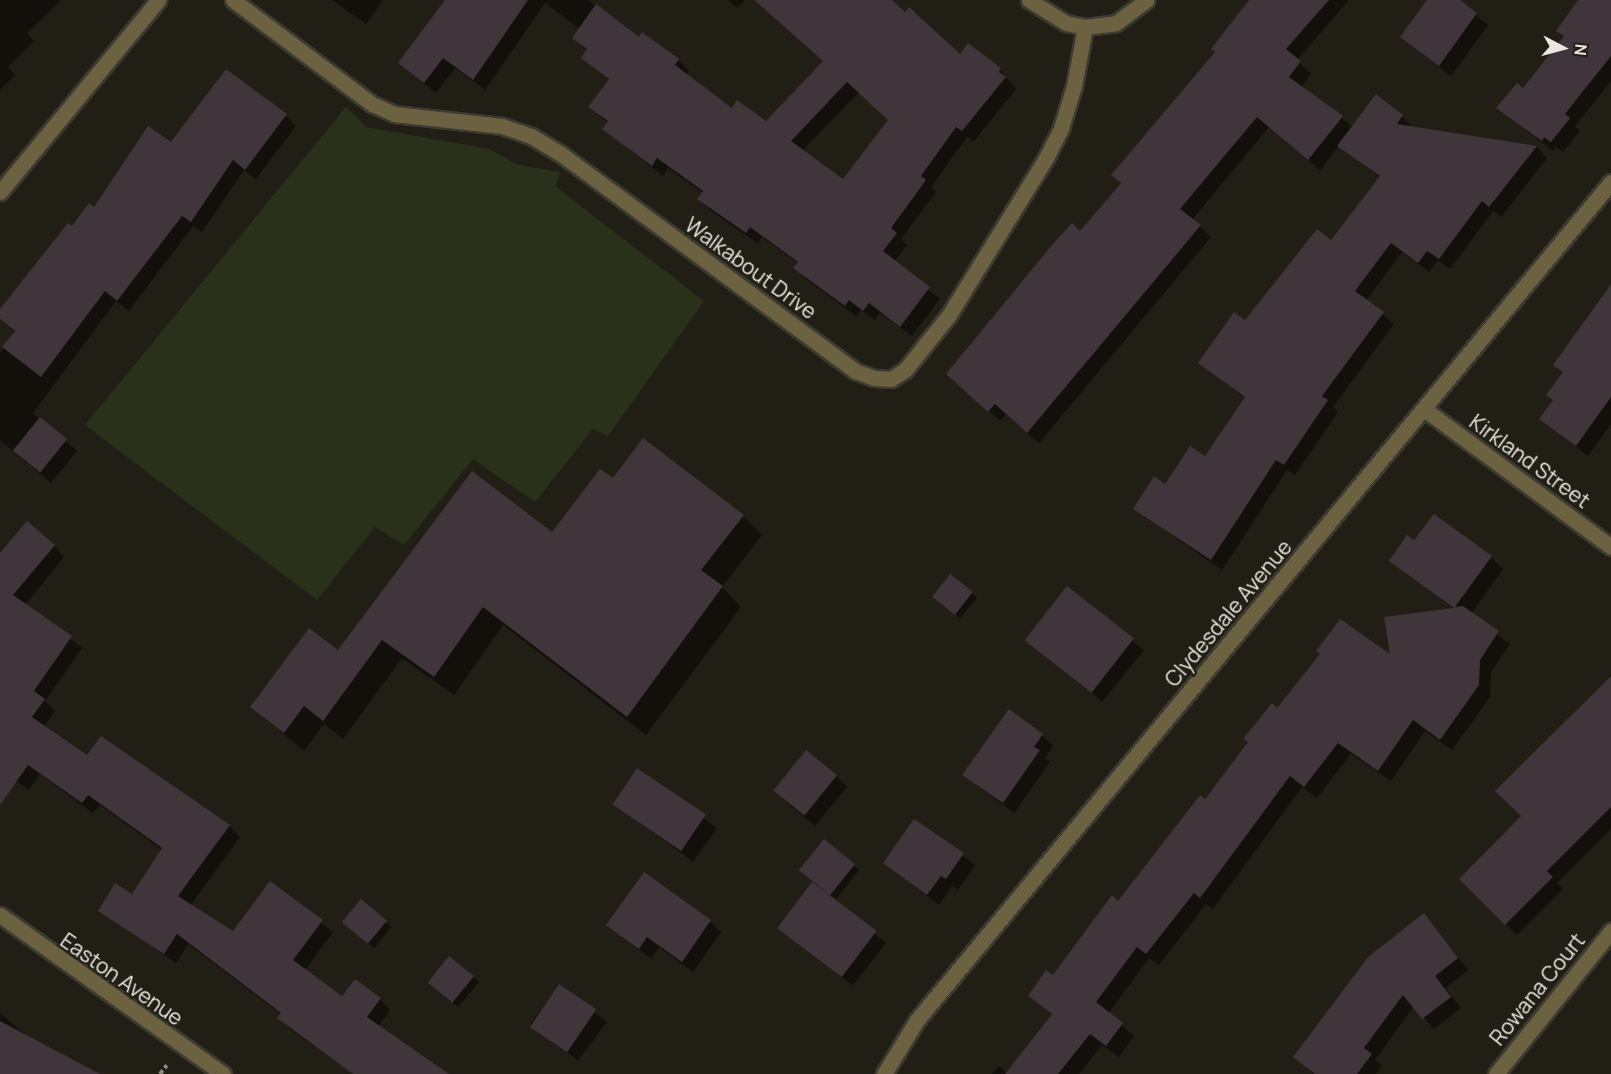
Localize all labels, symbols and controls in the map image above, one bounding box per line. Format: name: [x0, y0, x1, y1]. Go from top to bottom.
north arrow: [1533, 18, 1593, 78]
text: N: [1569, 43, 1592, 57]
street label: Walkabout Drive: [680, 212, 822, 324]
street label: Kirkland Street: [1465, 409, 1595, 513]
street label: Clydesdale Avenue: [1159, 535, 1297, 691]
street label: Easton Avenue: [56, 927, 188, 1031]
street label: Rowana Court: [1484, 928, 1590, 1050]

